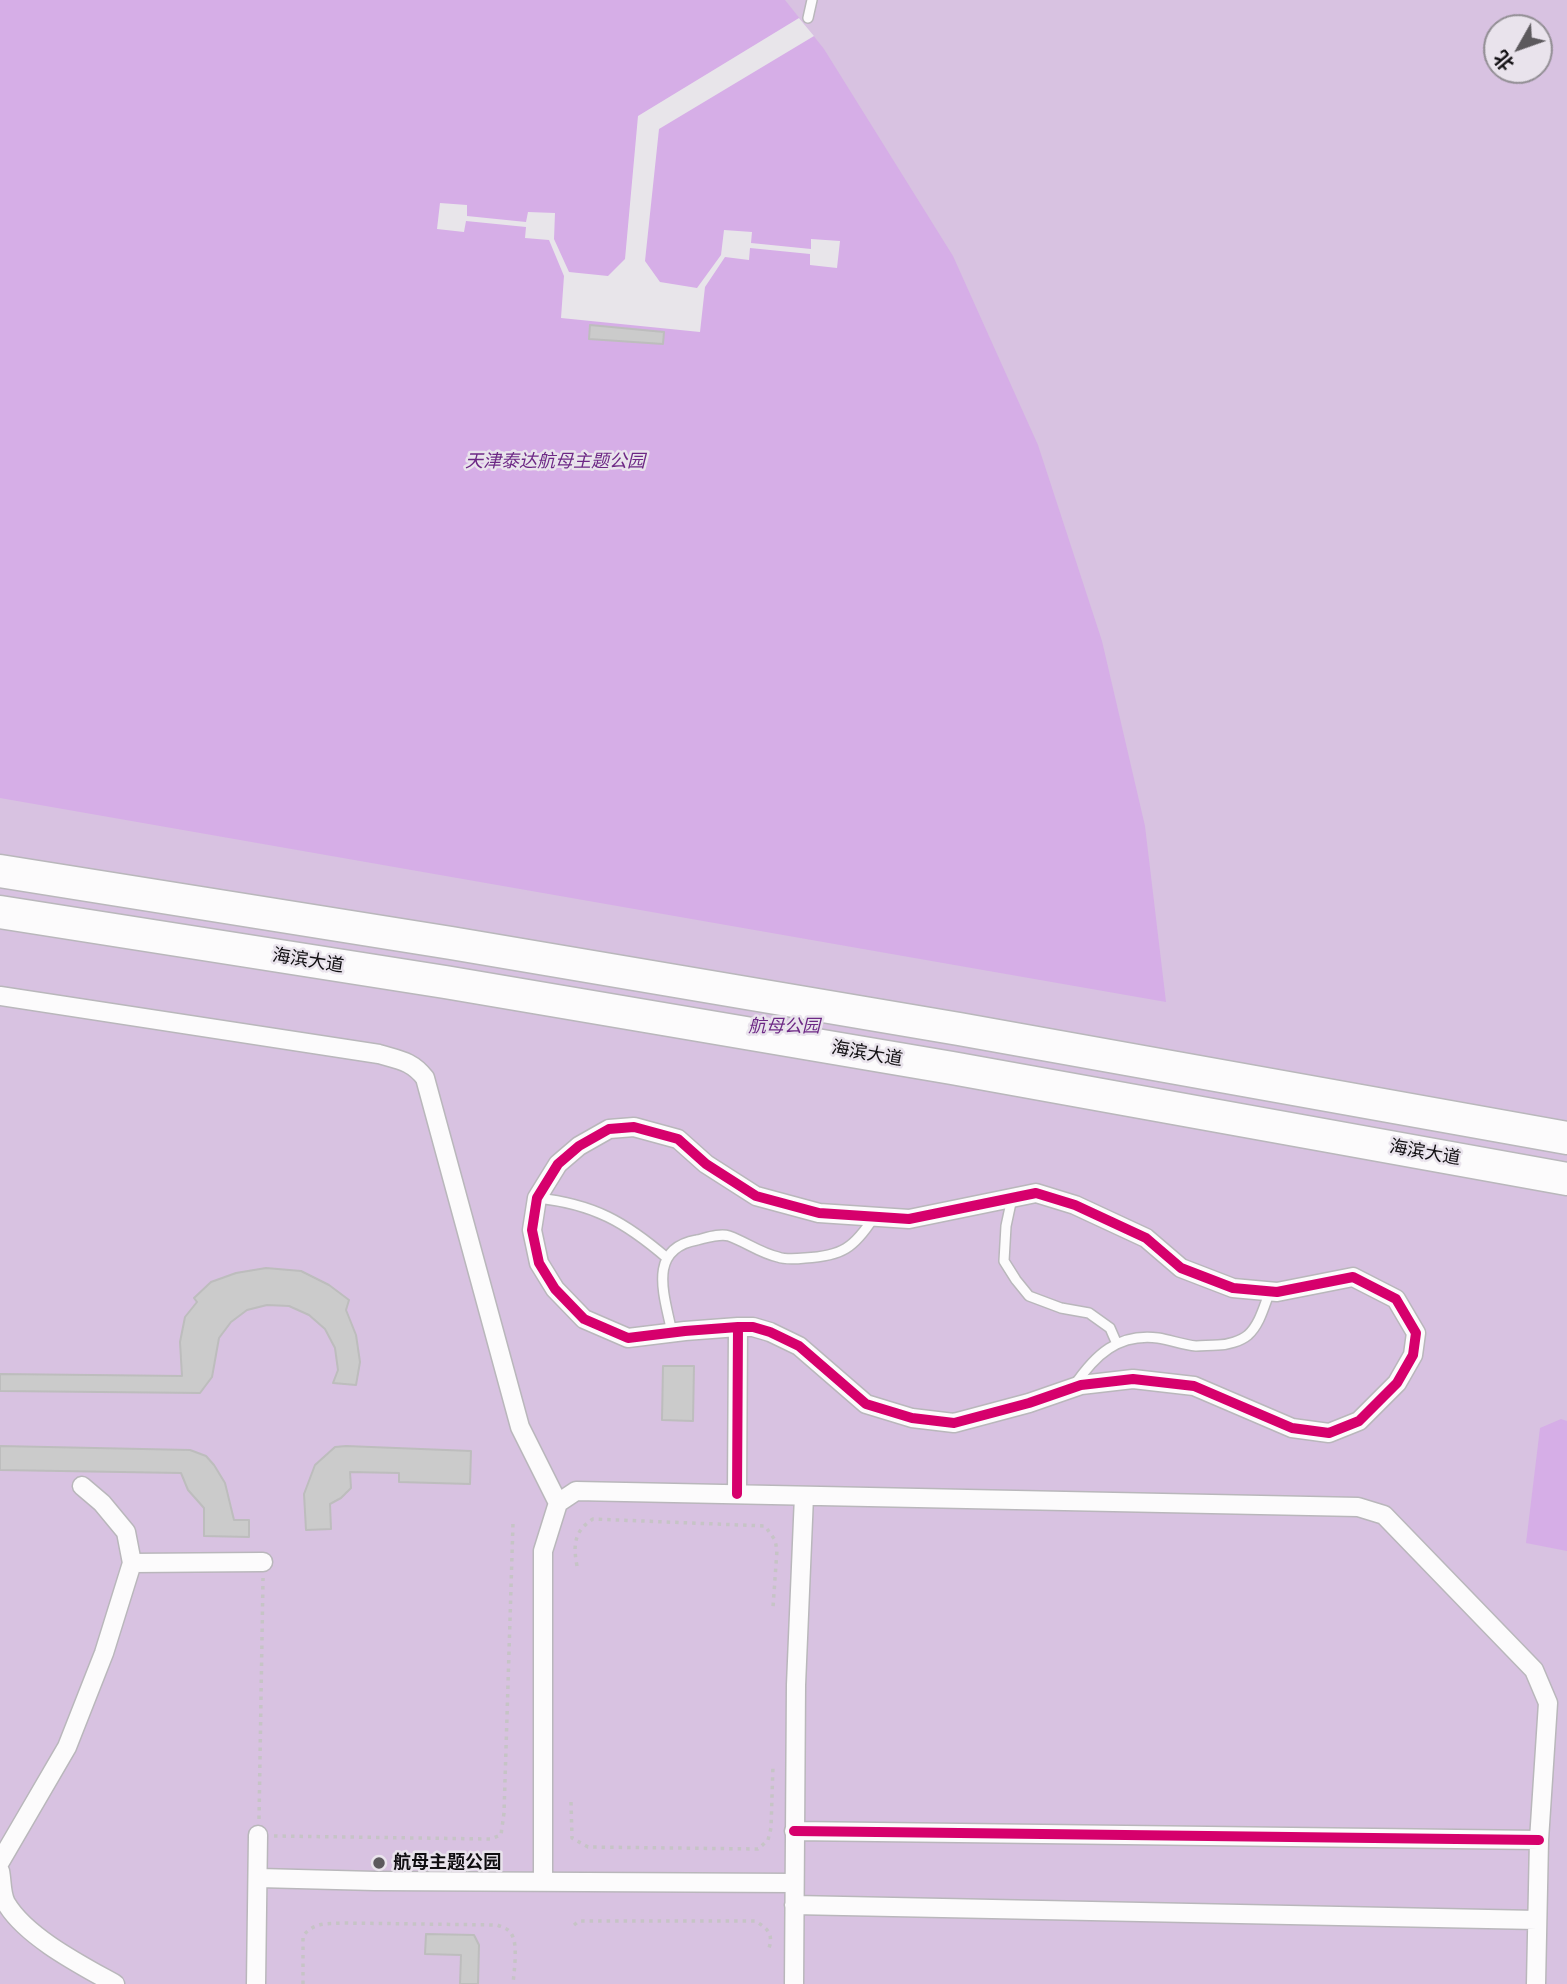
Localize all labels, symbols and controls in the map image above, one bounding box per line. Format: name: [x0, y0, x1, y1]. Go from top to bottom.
north arrow: [1483, 14, 1553, 84]
text: 北: [1488, 46, 1519, 76]
park label: 天津泰达航母主题公园: [465, 451, 645, 473]
street label: 海滨大道: [271, 945, 345, 977]
park label: 航母公园: [748, 1016, 820, 1038]
street label: 海滨大道: [830, 1037, 904, 1071]
street label: 海滨大道: [1388, 1136, 1462, 1170]
place label: 航母主题公园: [393, 1852, 501, 1874]
marker: 航母主题公园: [371, 1855, 387, 1871]

